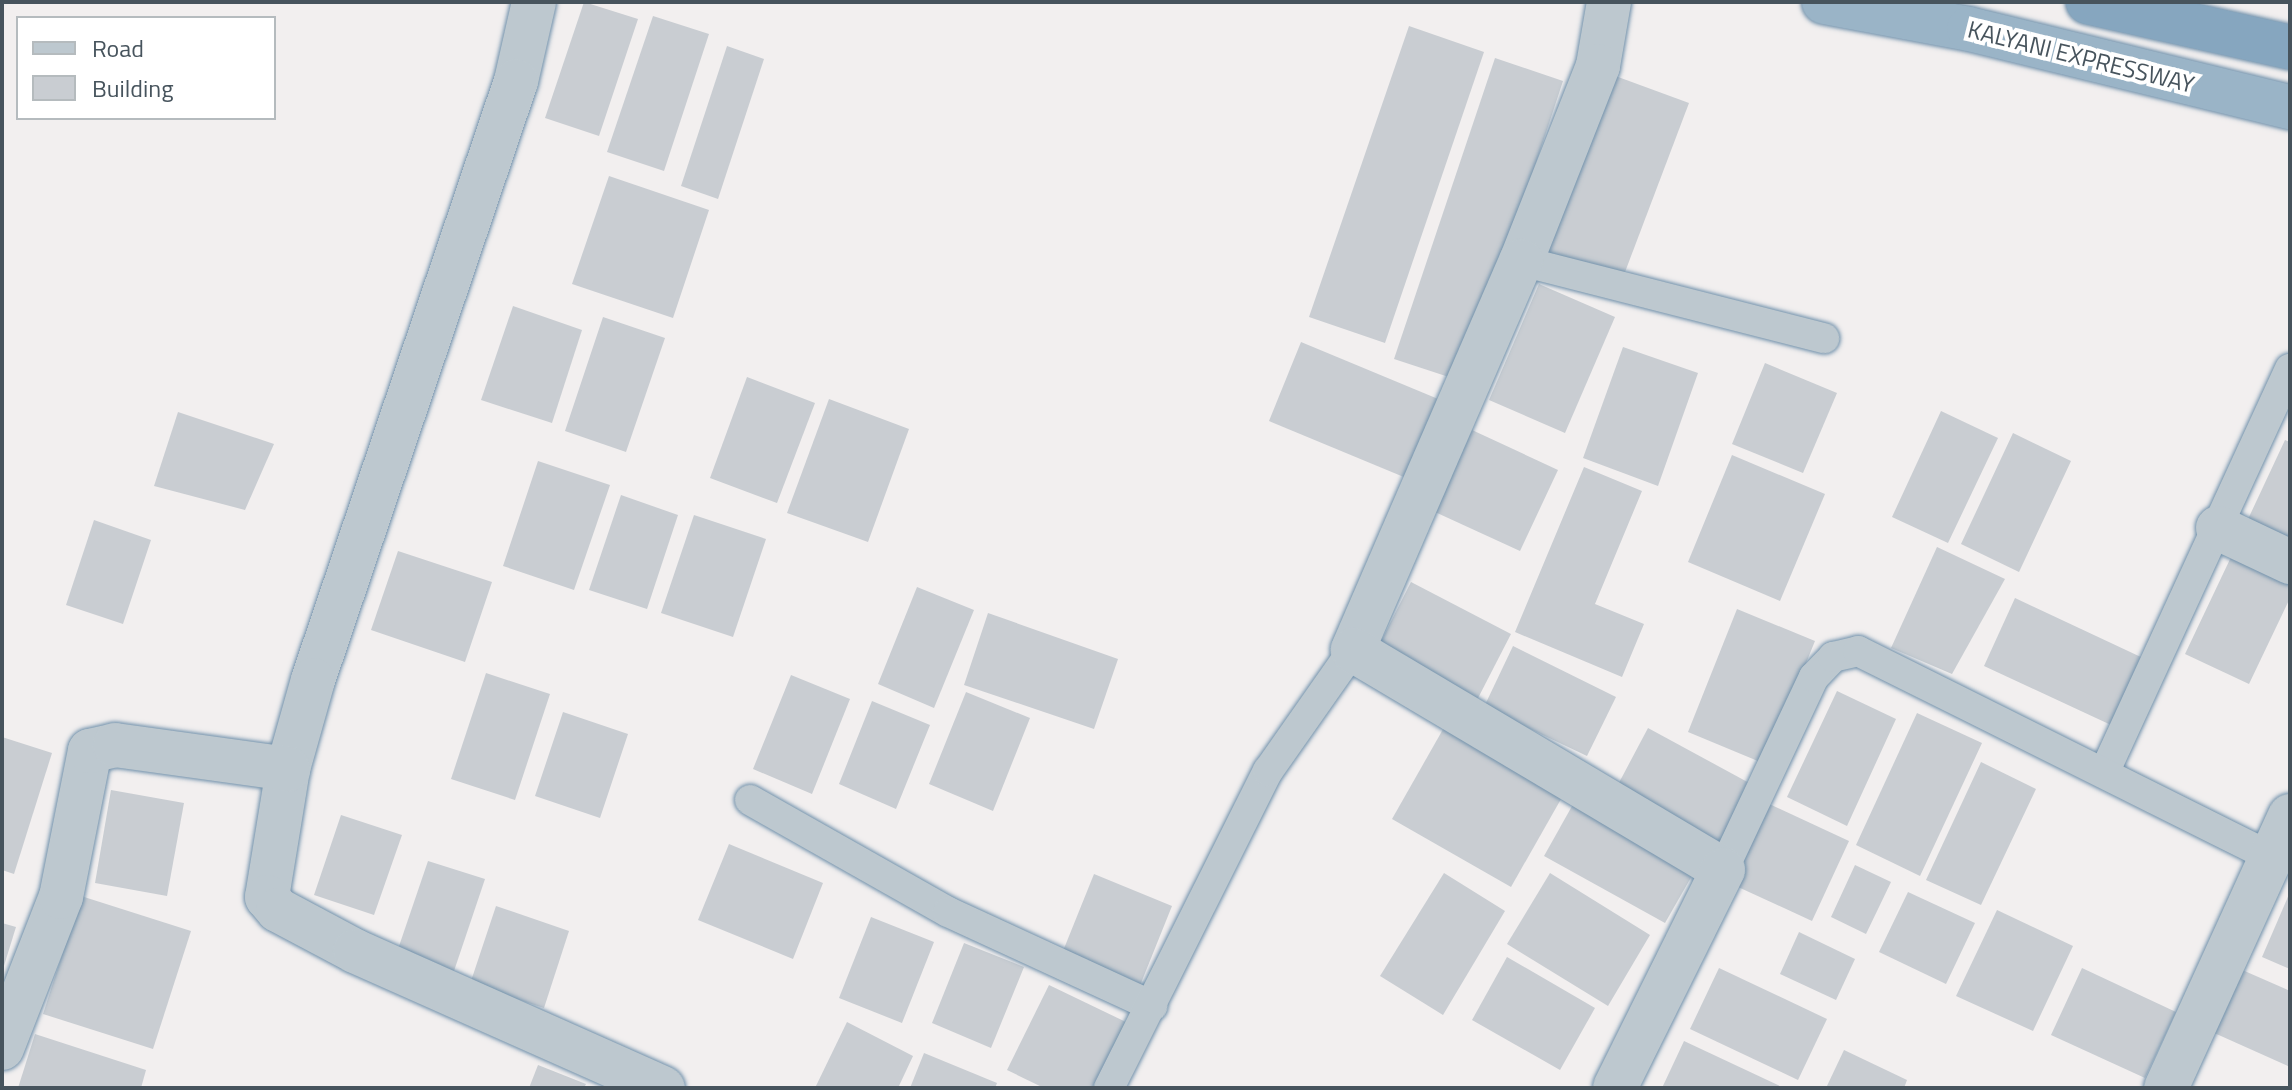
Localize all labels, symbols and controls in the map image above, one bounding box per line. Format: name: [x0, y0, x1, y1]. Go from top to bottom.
street label: KALYANI EXPRESSWAY: [1965, 15, 2197, 99]
legend: [16, 16, 276, 120]
text: Road: [92, 30, 144, 66]
text: Building: [92, 70, 174, 106]

